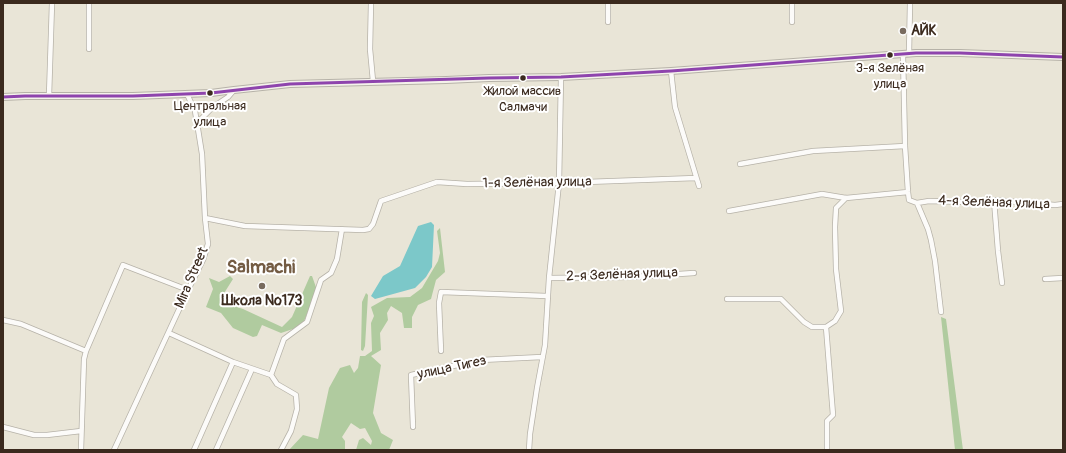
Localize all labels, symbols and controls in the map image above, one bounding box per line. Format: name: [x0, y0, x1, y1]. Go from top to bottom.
place label: АЙК: [911, 23, 937, 39]
marker: АЙК: [898, 26, 908, 36]
marker: 3-я Зелёная улица: [885, 50, 895, 60]
place label: 3-я Зелёная улица: [856, 61, 924, 92]
marker: Жилой массив Салмачи: [518, 73, 528, 83]
place label: Жилой массив Салмачи: [485, 84, 561, 115]
marker: Центральная улица: [205, 88, 215, 98]
place label: Центральная улица: [174, 99, 246, 130]
street label: 1-я Зелёная улица: [482, 174, 592, 192]
street label: 4-я Зелёная улица: [938, 193, 1050, 213]
street label: Mira Street: [172, 245, 212, 311]
district label: Salmachi: [227, 257, 295, 279]
street label: 2-я Зелёная улица: [566, 265, 678, 285]
marker: Школа №173: [257, 281, 267, 291]
place label: Школа №173: [222, 293, 302, 309]
street label: улица Тигез: [416, 352, 488, 384]

